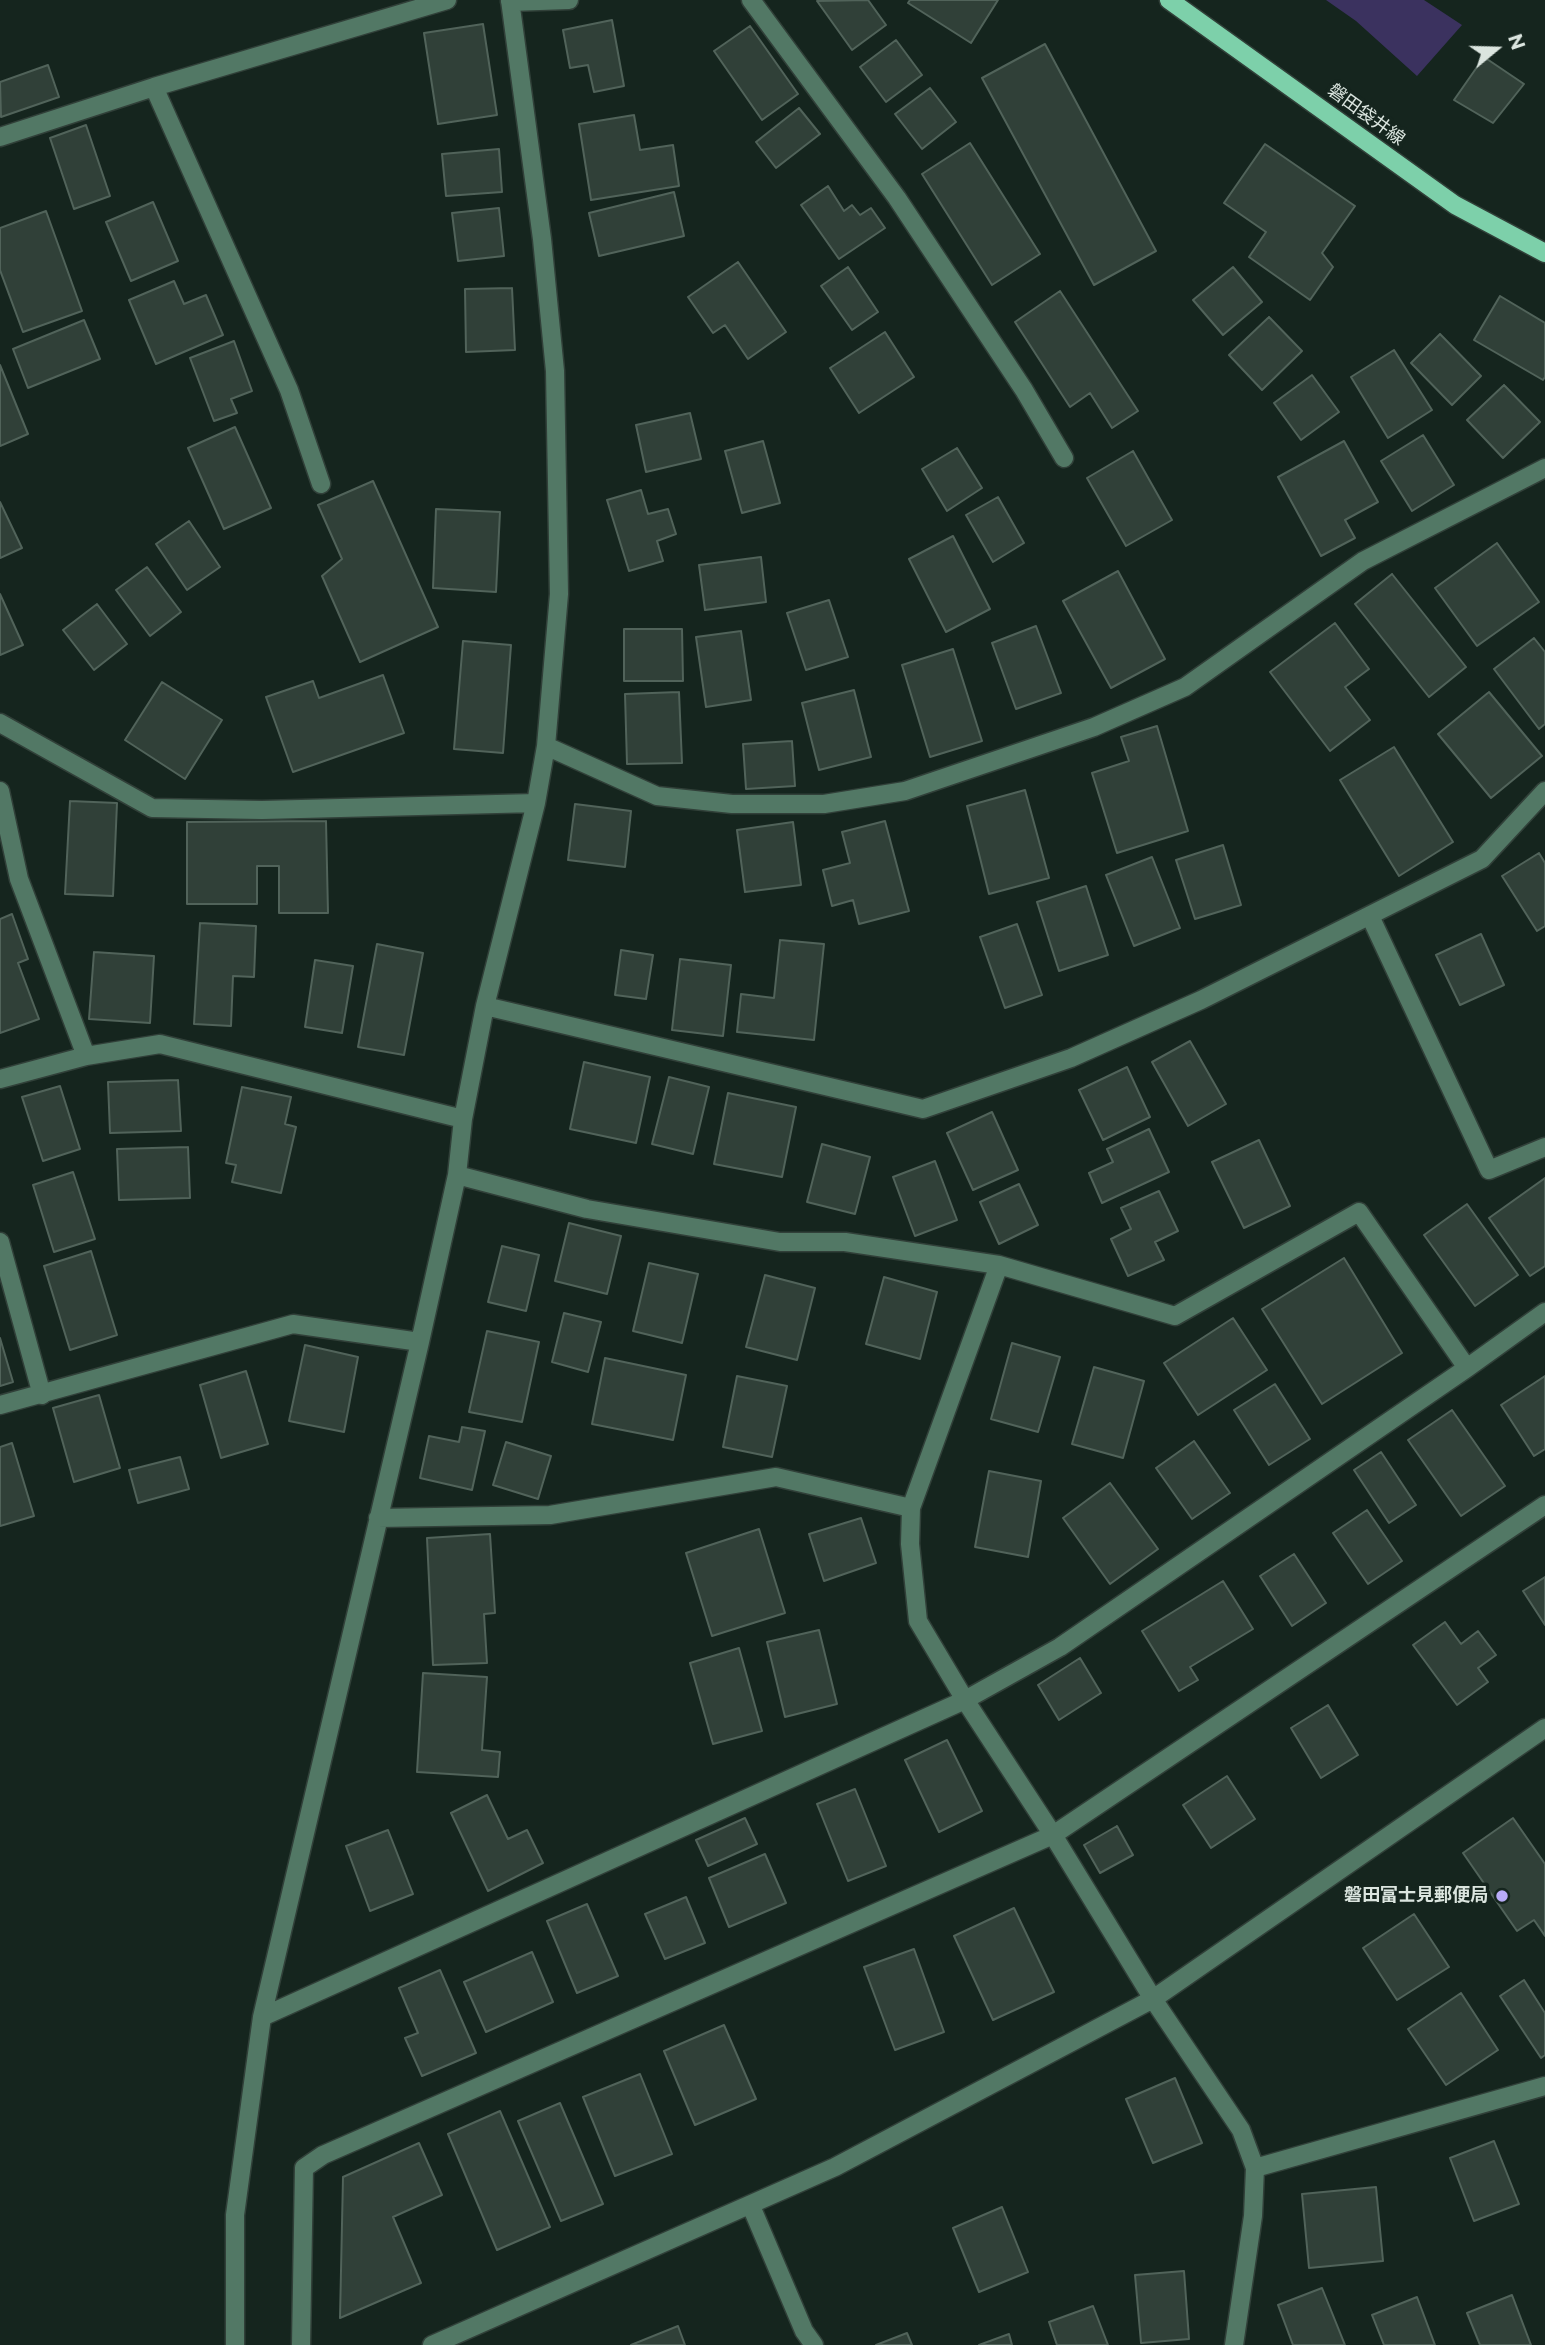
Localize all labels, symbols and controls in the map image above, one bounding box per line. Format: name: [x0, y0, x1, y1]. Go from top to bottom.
north arrow: [1461, 14, 1531, 84]
text: N: [1503, 31, 1530, 53]
street label: 磐田袋井線: [1323, 80, 1409, 150]
place label: 磐田富士見郵便局: [1344, 1885, 1488, 1907]
marker: 磐田富士見郵便局: [1494, 1888, 1510, 1904]

